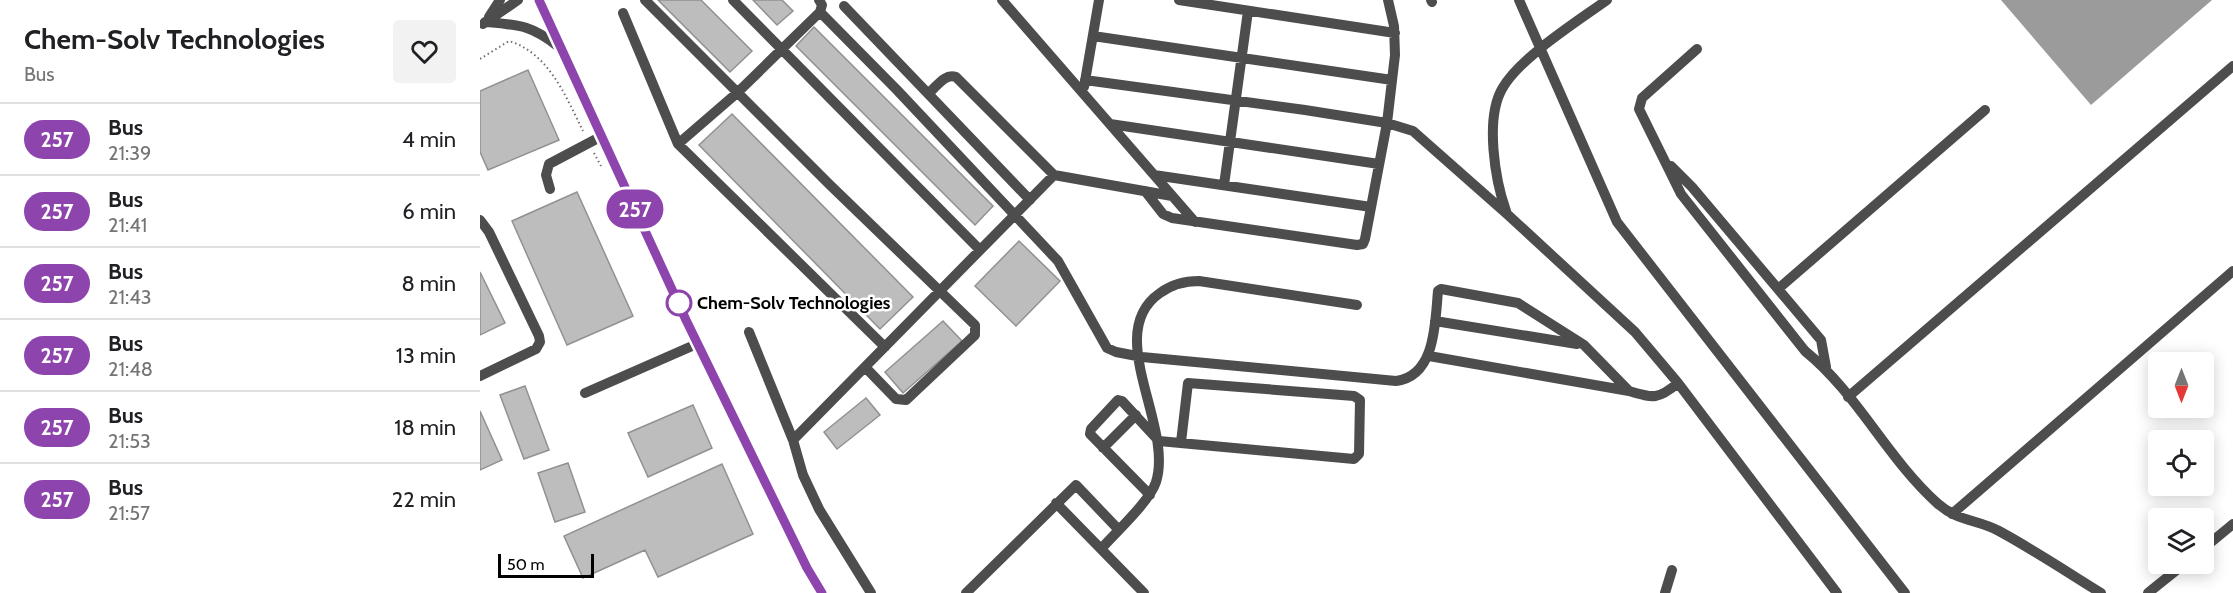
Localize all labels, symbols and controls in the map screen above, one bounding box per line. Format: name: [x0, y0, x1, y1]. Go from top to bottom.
button: heart: [393, 20, 456, 83]
text: Chem-Solv Technologies: [24, 22, 325, 56]
text: Bus: [24, 62, 55, 86]
text: Bus: [108, 114, 143, 141]
text: 4 min: [402, 126, 456, 153]
text: 257: [40, 127, 74, 152]
text: 21:39: [108, 141, 151, 165]
text: Bus: [108, 186, 143, 213]
line badge: 257: [600, 190, 669, 228]
text: 257: [618, 197, 652, 222]
text: 6 min: [402, 198, 456, 225]
text: 257: [40, 199, 74, 224]
text: 21:41: [108, 213, 147, 237]
text: Bus: [108, 258, 143, 285]
text: 8 min: [401, 270, 456, 297]
text: 257: [40, 271, 74, 296]
text: 21:43: [108, 285, 152, 309]
marker: Chem-Solv Technologies: [666, 290, 692, 316]
place label: Chem-Solv Technologies: [697, 292, 891, 314]
text: Bus: [108, 330, 143, 357]
text: 13 min: [396, 342, 456, 369]
text: 257: [40, 343, 74, 368]
north arrow: [2148, 352, 2214, 418]
map controls: [2148, 352, 2214, 574]
text: 21:48: [108, 357, 153, 381]
text: Bus: [108, 402, 143, 429]
text: 18 min: [394, 414, 456, 441]
text: 257: [40, 415, 74, 440]
text: 21:53: [108, 429, 151, 453]
button: locate: [2148, 430, 2214, 496]
text: Bus: [108, 474, 143, 501]
text: 22 min: [392, 486, 456, 513]
text: 257: [40, 487, 74, 512]
text: 21:57: [108, 501, 150, 525]
button: layers: [2148, 508, 2214, 574]
scale bar: [498, 551, 594, 578]
text: 50 m: [507, 555, 544, 574]

